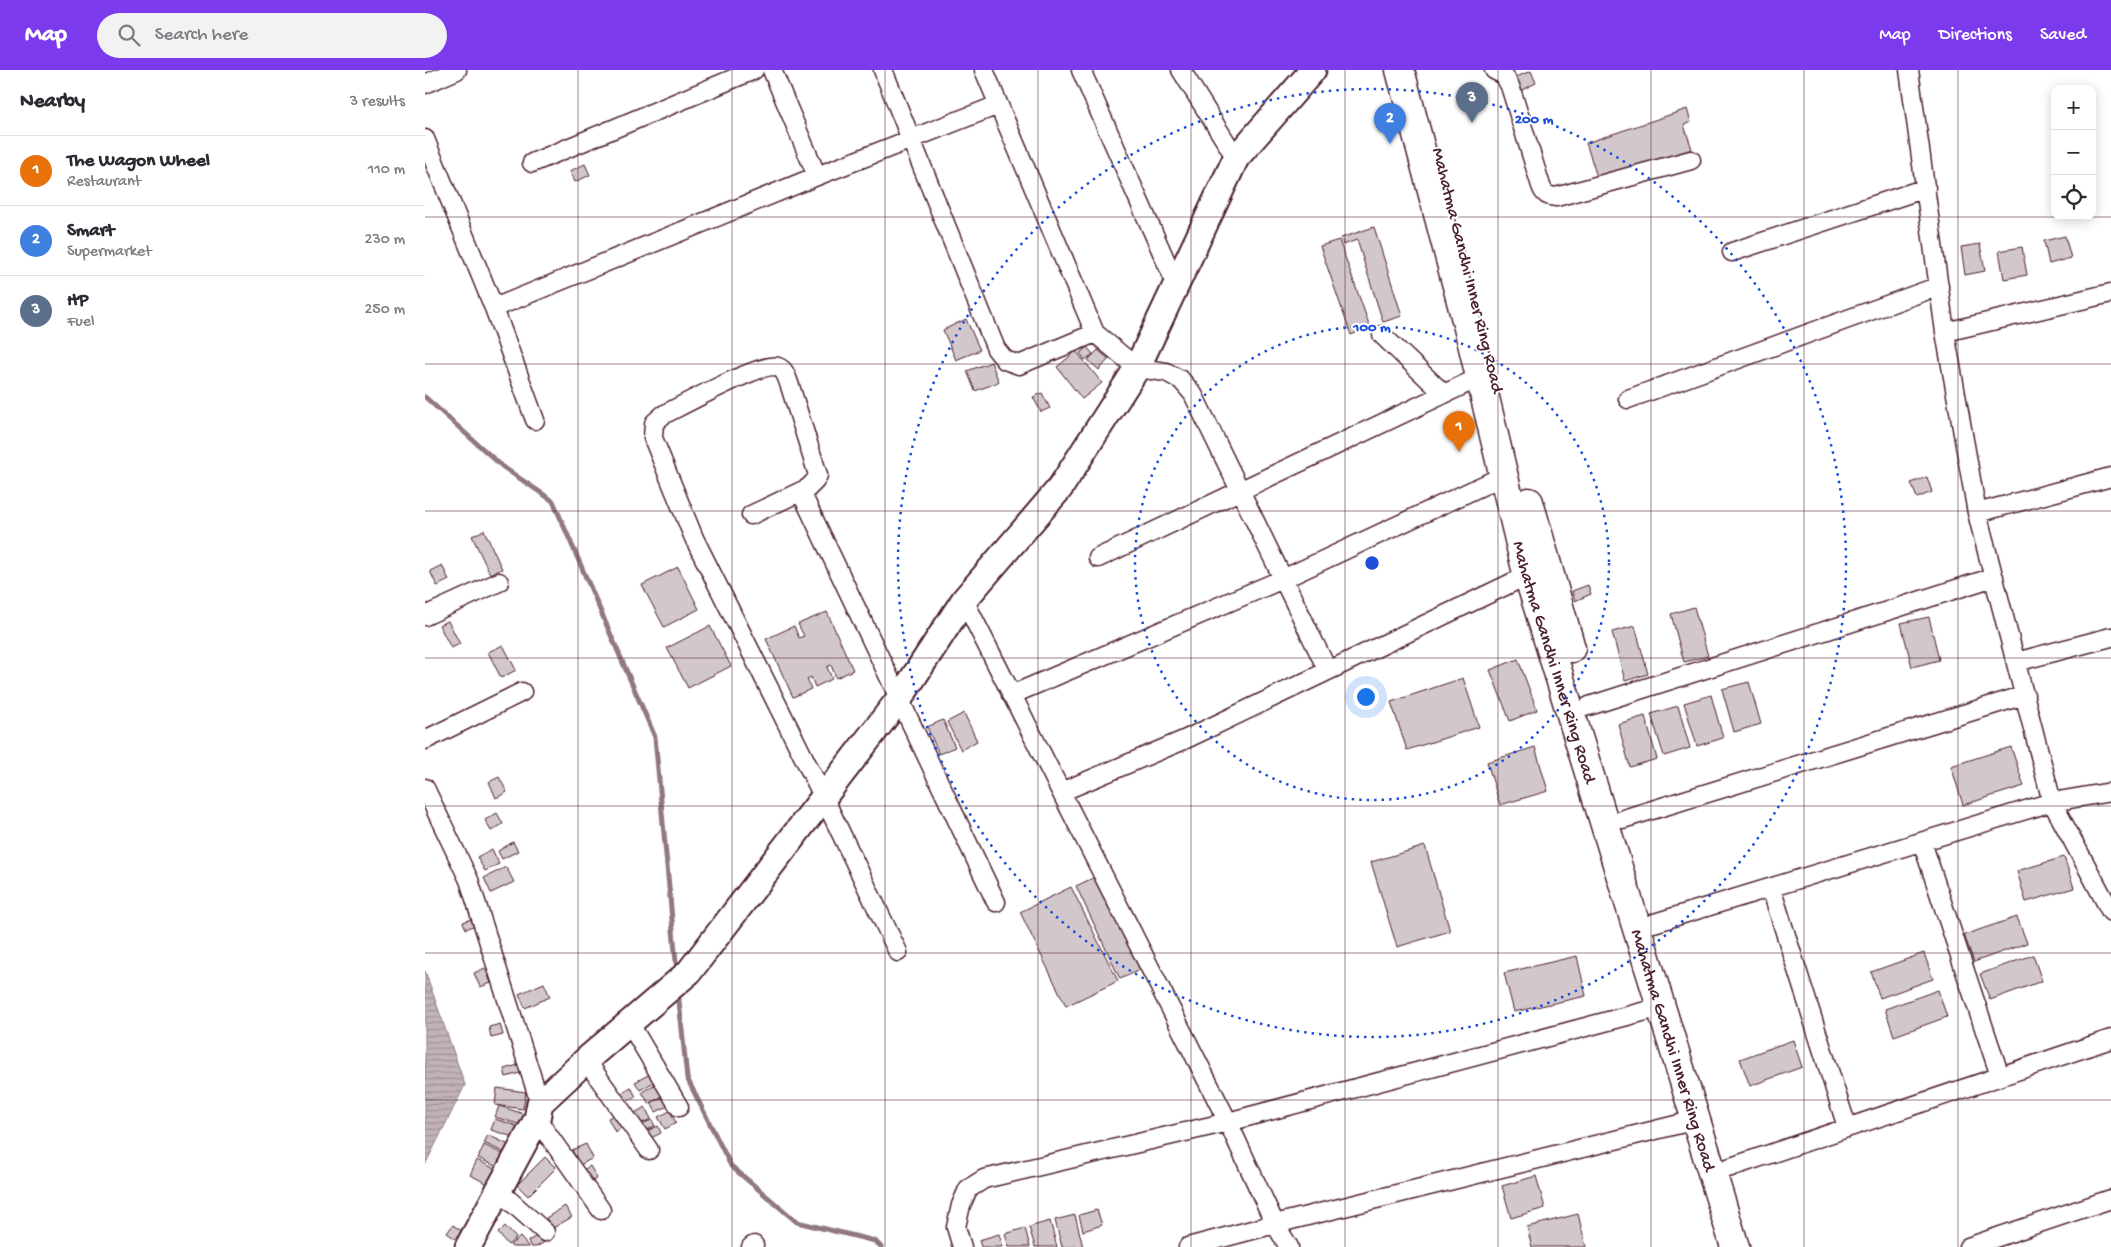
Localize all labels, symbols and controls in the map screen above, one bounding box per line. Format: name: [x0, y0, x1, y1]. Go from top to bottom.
search box: [97, 13, 447, 58]
text: Map: [25, 21, 67, 50]
icon: search: [115, 21, 143, 49]
text: Search here: [155, 24, 248, 47]
text: Map: [1879, 25, 1911, 46]
text: Directions: [1939, 25, 2012, 46]
text: Saved: [2040, 25, 2086, 46]
pin: 3: [1456, 82, 1488, 123]
map controls: [2051, 85, 2096, 220]
button: +: [2051, 85, 2096, 130]
text: Nearby: [20, 90, 85, 115]
text: 3 results: [350, 93, 405, 112]
pin: 2: [1374, 103, 1406, 144]
text: 200 m: [1515, 111, 1554, 129]
button: −: [2051, 130, 2096, 175]
street label: Mahatma Gandhi Inner Ring Road: [1426, 146, 1508, 397]
text: The Wagon Wheel: [67, 150, 210, 173]
text: 1: [33, 161, 39, 180]
text: 110 m: [368, 161, 405, 180]
text: Restaurant: [67, 173, 141, 192]
button: locate: [2051, 175, 2096, 220]
text: Smart: [67, 220, 114, 243]
text: 2: [32, 231, 40, 250]
text: 230 m: [365, 231, 405, 250]
text: Supermarket: [67, 243, 152, 262]
text: HP: [67, 290, 88, 313]
text: 3: [32, 301, 40, 320]
text: 250 m: [365, 301, 405, 320]
text: Fuel: [67, 313, 94, 332]
text: 100 m: [1352, 319, 1391, 337]
pin: 1: [1443, 411, 1475, 452]
street label: Mahatma Gandhi Inner Ring Road: [1507, 539, 1600, 788]
centre of rings: [1363, 554, 1381, 572]
your location: [1353, 684, 1379, 710]
street label: Mahatma Gandhi Inner Ring Road: [1625, 927, 1719, 1176]

